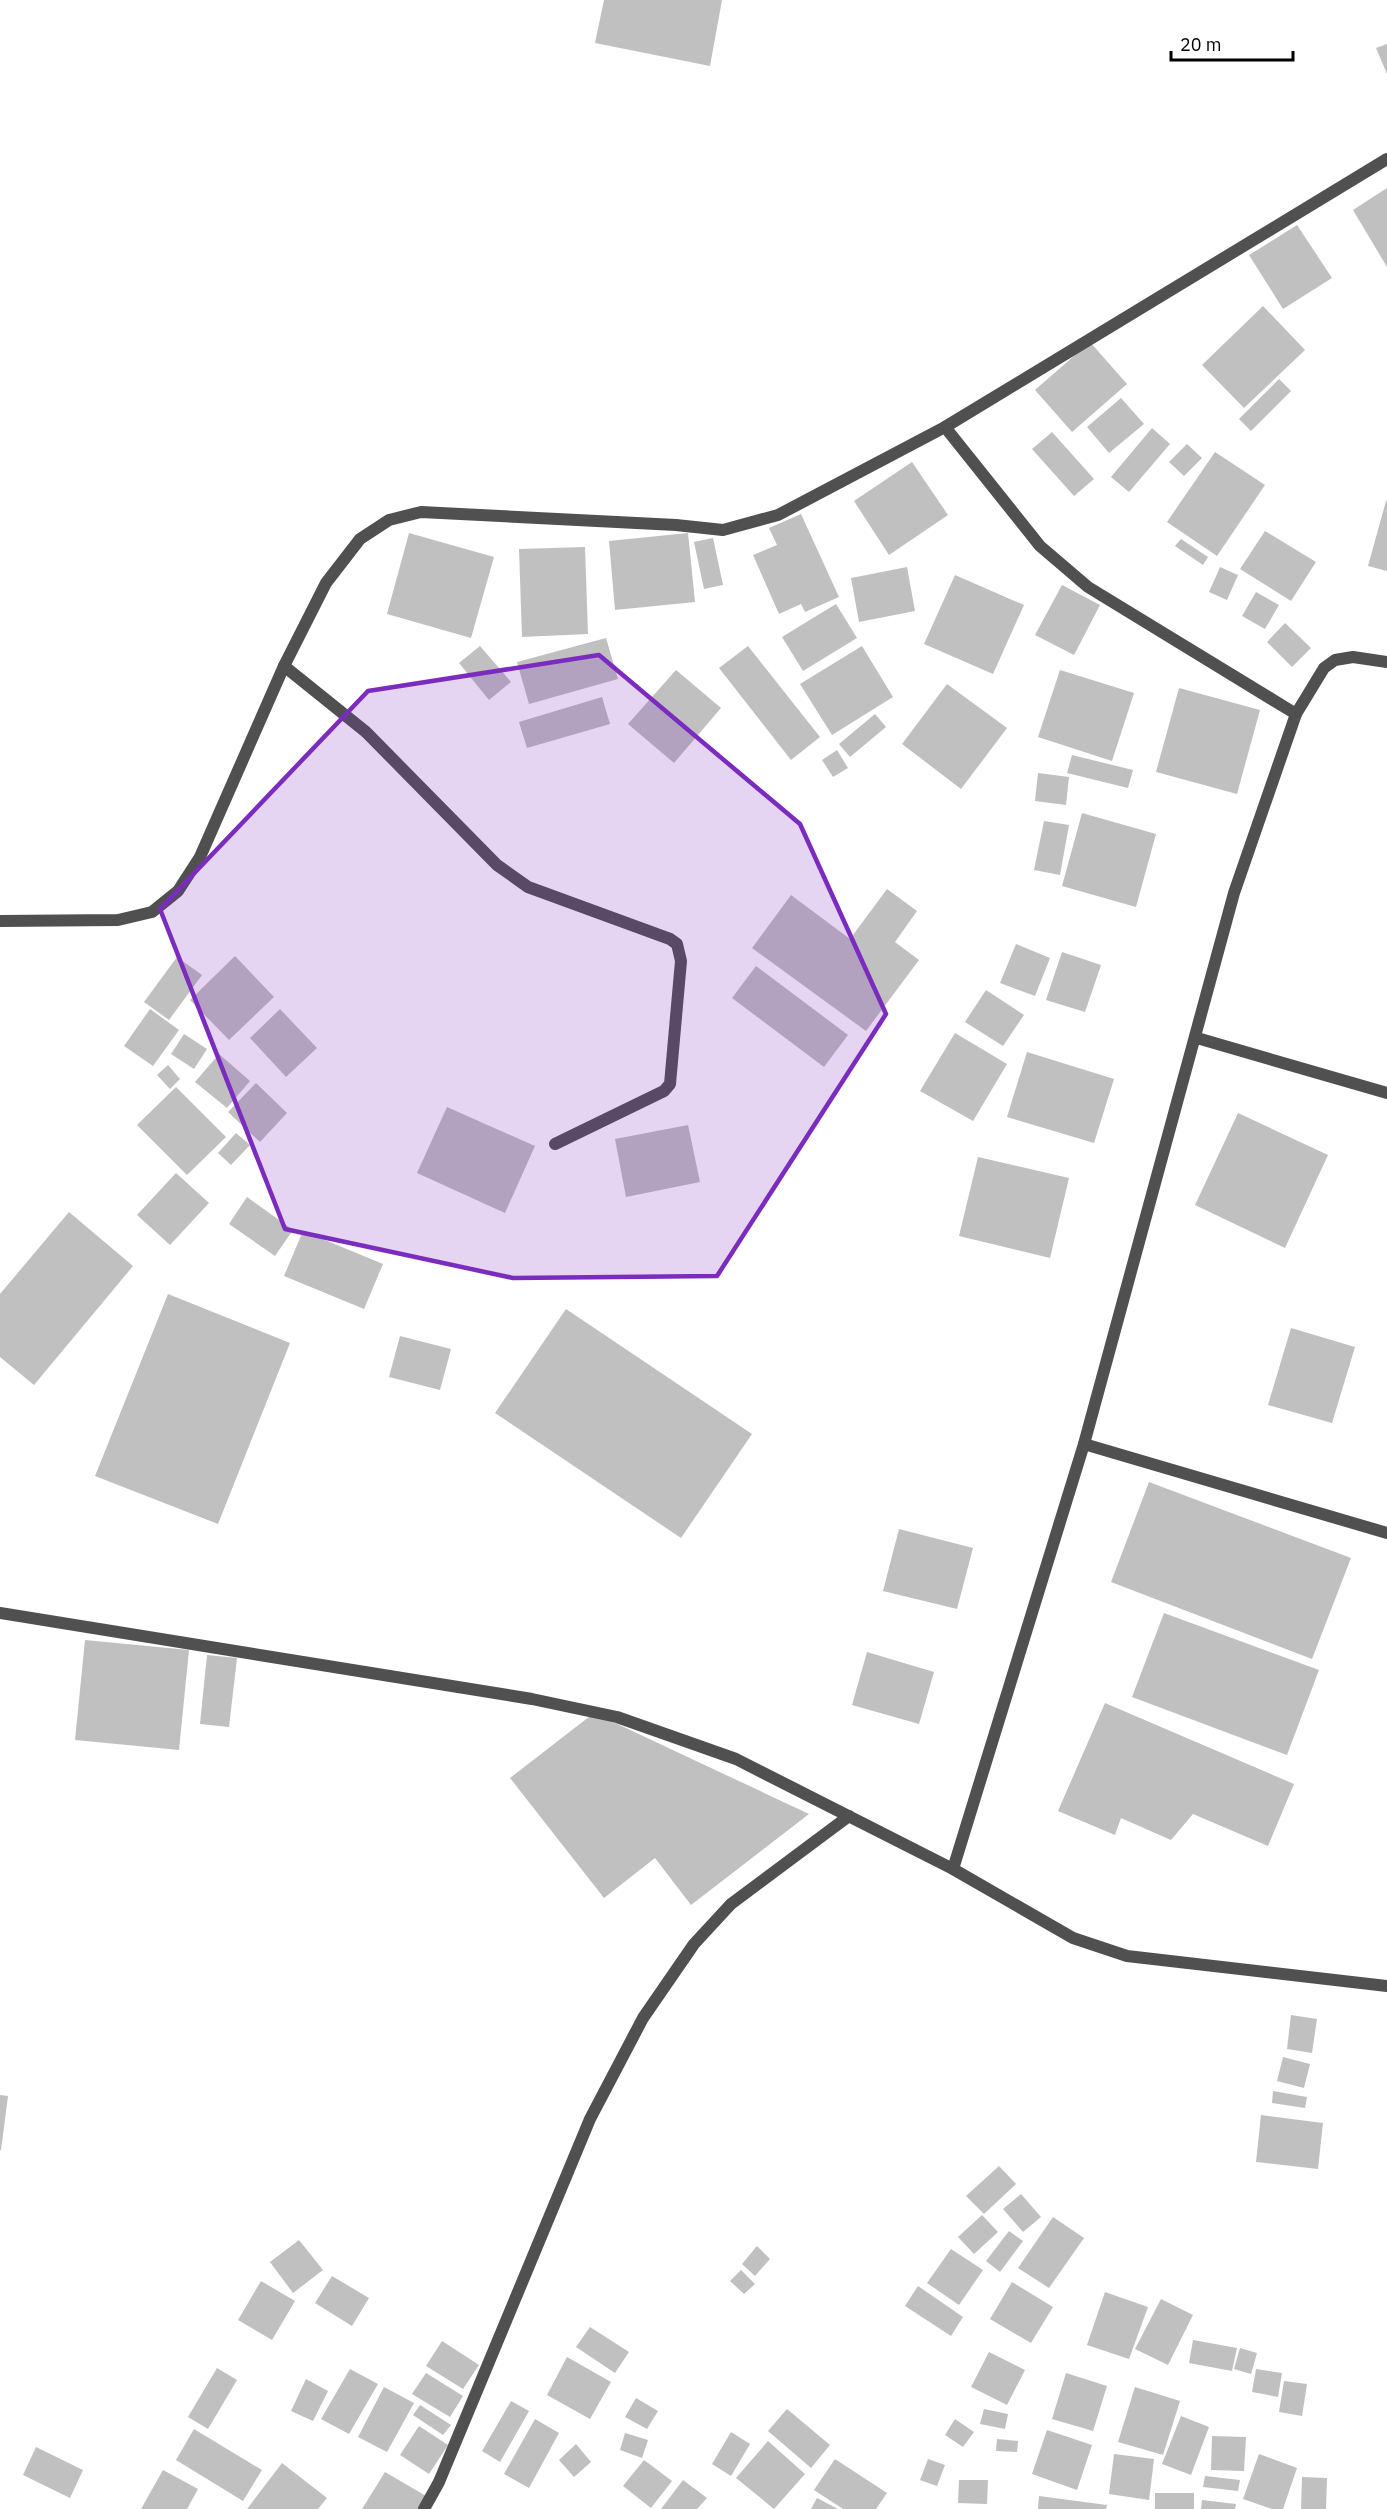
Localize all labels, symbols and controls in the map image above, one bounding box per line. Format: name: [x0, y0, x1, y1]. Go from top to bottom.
scale bar: [1171, 24, 1292, 62]
text: 20 m: [1180, 33, 1222, 56]

